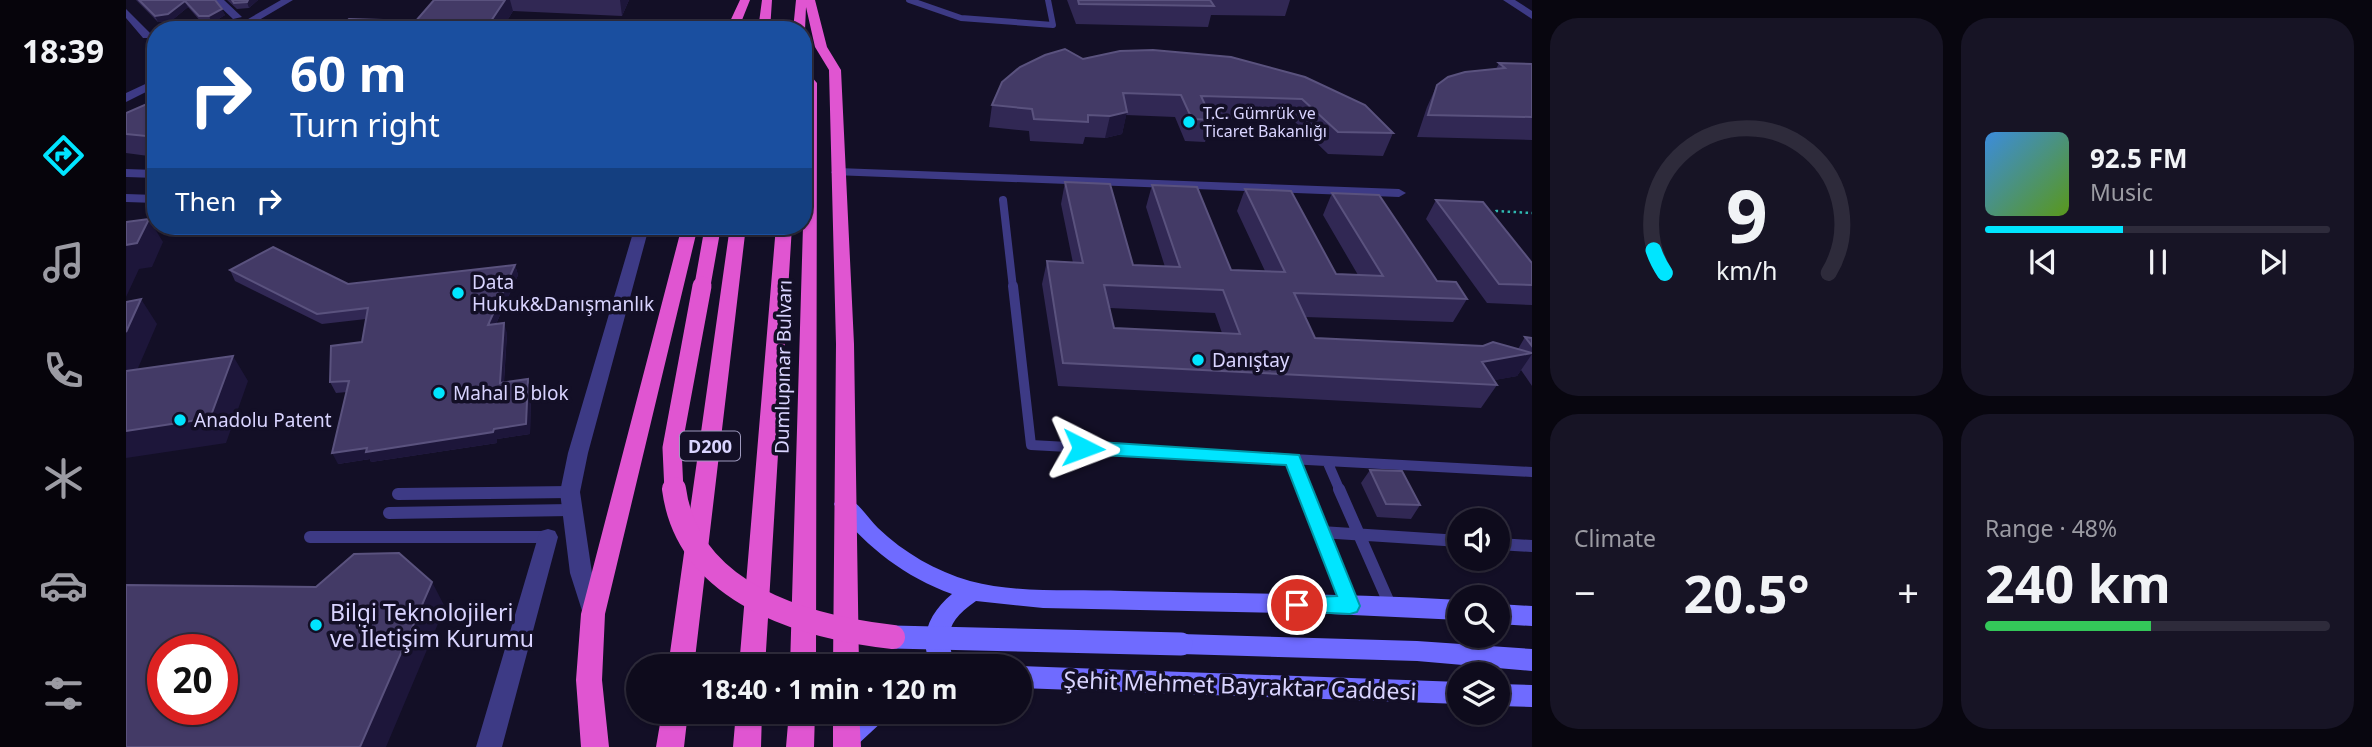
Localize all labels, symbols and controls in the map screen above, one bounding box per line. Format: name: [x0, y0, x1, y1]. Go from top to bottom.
text: 18:39: [22, 29, 104, 72]
text: 60 m: [290, 40, 407, 106]
icon: right: [175, 49, 266, 140]
place label: T.C. Gümrük ve Ticaret Bakanlığı: [1203, 102, 1327, 142]
text: Turn right: [290, 103, 440, 146]
marker: T.C. Gümrük ve Ticaret Bakanlığı: [1181, 114, 1197, 130]
icon: directions: [39, 131, 88, 180]
text: 92.5 FM: [2090, 140, 2187, 176]
text: 9: [1726, 165, 1767, 264]
text: Music: [2090, 176, 2153, 208]
icon: right: [250, 182, 288, 220]
text: Then: [175, 183, 236, 219]
icon: music: [39, 238, 88, 287]
icon: previous: [2024, 243, 2062, 281]
icon: pause: [2139, 243, 2177, 281]
icon: next: [2254, 243, 2292, 281]
text: km/h: [1716, 253, 1777, 287]
place label: Data Hukuk&Danışmanlık: [472, 269, 654, 317]
street label: Dumlupınar Bulvarı: [768, 280, 798, 454]
marker: Data Hukuk&Danışmanlık: [450, 285, 466, 301]
icon: phone: [39, 346, 88, 395]
place label: Danıştay: [1212, 347, 1290, 373]
marker: Danıştay: [1190, 352, 1206, 368]
place label: Mahal B blok: [453, 380, 569, 406]
marker: Mahal B blok: [431, 385, 447, 401]
place label: Anadolu Patent: [194, 407, 332, 433]
position arrow: [1046, 411, 1120, 485]
marker: Anadolu Patent: [172, 412, 188, 428]
road number: D200: [680, 432, 740, 461]
icon: climate: [39, 454, 88, 503]
map controls: [1447, 508, 1510, 725]
button: sound: [1447, 508, 1510, 571]
text: Range · 48%: [1985, 512, 2117, 544]
text: Climate: [1574, 522, 1656, 554]
text: 240 km: [1985, 547, 2171, 618]
text: 20.5°: [1684, 557, 1809, 628]
icon: car: [39, 561, 88, 610]
text: −: [1574, 566, 1596, 618]
text: +: [1897, 566, 1919, 618]
pin: [1267, 575, 1327, 635]
button: search: [1447, 585, 1510, 648]
icon: arrive: [1278, 586, 1316, 624]
place label: Bilgi Teknolojileri ve İletişim Kurumu: [330, 596, 534, 654]
marker: Bilgi Teknolojileri ve İletişim Kurumu: [308, 617, 324, 633]
speed limit sign: 20: [147, 634, 238, 725]
button: layers: [1447, 662, 1510, 725]
street label: Şehit Mehmet Bayraktar Caddesi: [1063, 663, 1417, 707]
icon: filters: [39, 669, 88, 718]
text: 18:40 · 1 min · 120 m: [701, 671, 957, 707]

